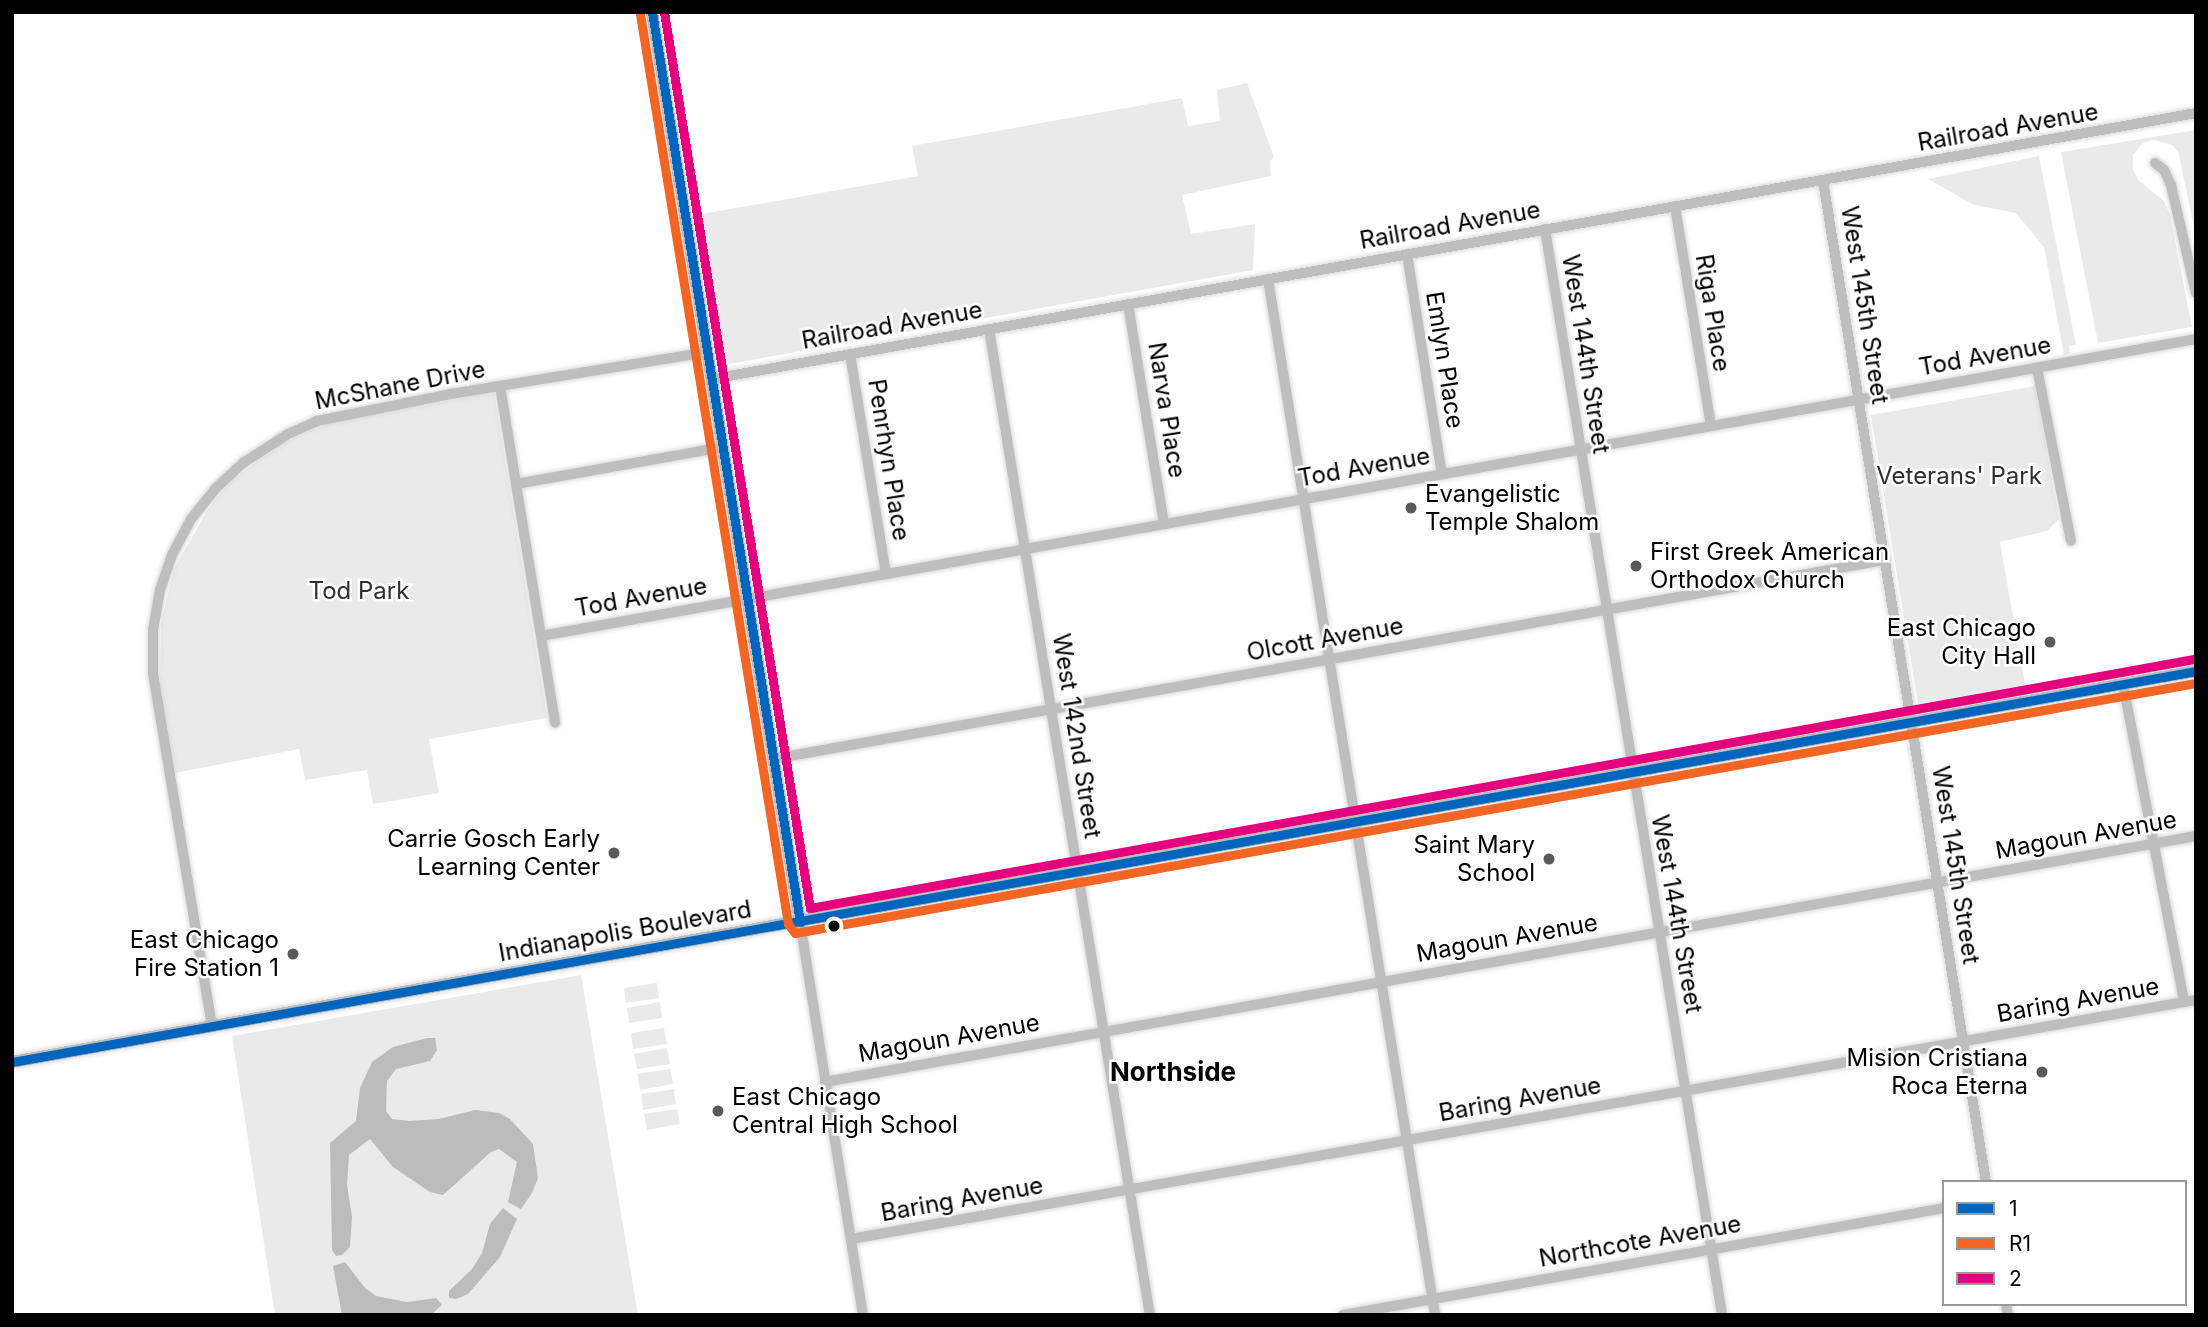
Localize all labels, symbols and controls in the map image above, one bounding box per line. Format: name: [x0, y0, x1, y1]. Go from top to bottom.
street label: Railroad Avenue: [1915, 97, 2101, 157]
street label: Railroad Avenue: [1357, 195, 1543, 255]
street label: West 145th Street: [1835, 204, 1895, 406]
street label: West 144th Street: [1556, 252, 1616, 456]
street label: Riga Place: [1690, 252, 1736, 374]
street label: Emlyn Place: [1420, 290, 1470, 430]
street label: Railroad Avenue: [799, 295, 985, 355]
street label: Tod Avenue: [1917, 330, 2053, 382]
street label: Narva Place: [1142, 340, 1192, 480]
street label: McShane Drive: [312, 354, 488, 416]
street label: Penrhyn Place: [862, 377, 916, 543]
street label: Tod Avenue: [1296, 441, 1432, 493]
park label: Veterans' Park: [1876, 462, 2042, 490]
place label: Evangelistic Temple Shalom: [1425, 480, 1599, 536]
marker: Evangelistic Temple Shalom: [1403, 500, 1419, 516]
place label: First Greek American Orthodox Church: [1650, 538, 1889, 594]
marker: First Greek American Orthodox Church: [1628, 558, 1644, 574]
street label: Tod Avenue: [573, 571, 709, 623]
park label: Tod Park: [309, 577, 409, 605]
street label: Olcott Avenue: [1244, 611, 1406, 667]
place label: East Chicago City Hall: [1887, 614, 2036, 670]
street label: West 142nd Street: [1047, 632, 1107, 840]
marker: East Chicago City Hall: [2042, 634, 2058, 650]
street label: West 145th Street: [1926, 764, 1986, 966]
street label: Magoun Avenue: [1993, 805, 2179, 865]
street label: West 144th Street: [1645, 813, 1709, 1015]
place label: Carrie Gosch Early Learning Center: [387, 825, 600, 881]
place label: Saint Mary School: [1413, 831, 1535, 887]
marker: Carrie Gosch Early Learning Center: [606, 845, 622, 861]
marker: Saint Mary School: [1541, 851, 1557, 867]
street label: Indianapolis Boulevard: [496, 895, 754, 967]
street label: Magoun Avenue: [1414, 908, 1600, 968]
unlabelled marker: [827, 919, 841, 933]
place label: East Chicago Fire Station 1: [130, 926, 279, 982]
marker: East Chicago Fire Station 1: [285, 946, 301, 962]
street label: Baring Avenue: [1995, 972, 2161, 1028]
street label: Magoun Avenue: [856, 1008, 1042, 1068]
place label: Mision Cristiana Roca Eterna: [1846, 1044, 2028, 1100]
district label: Northside: [1110, 1056, 1236, 1088]
marker: Mision Cristiana Roca Eterna: [2034, 1064, 2050, 1080]
street label: Baring Avenue: [1437, 1071, 1603, 1127]
place label: East Chicago Central High School: [732, 1083, 958, 1139]
marker: East Chicago Central High School: [710, 1103, 726, 1119]
street label: Baring Avenue: [879, 1171, 1045, 1227]
legend: [1942, 1180, 2187, 1306]
text: 1: [2009, 1196, 2018, 1221]
street label: Northcote Avenue: [1537, 1209, 1743, 1273]
text: R1: [2009, 1231, 2031, 1256]
text: 2: [2009, 1266, 2022, 1291]

